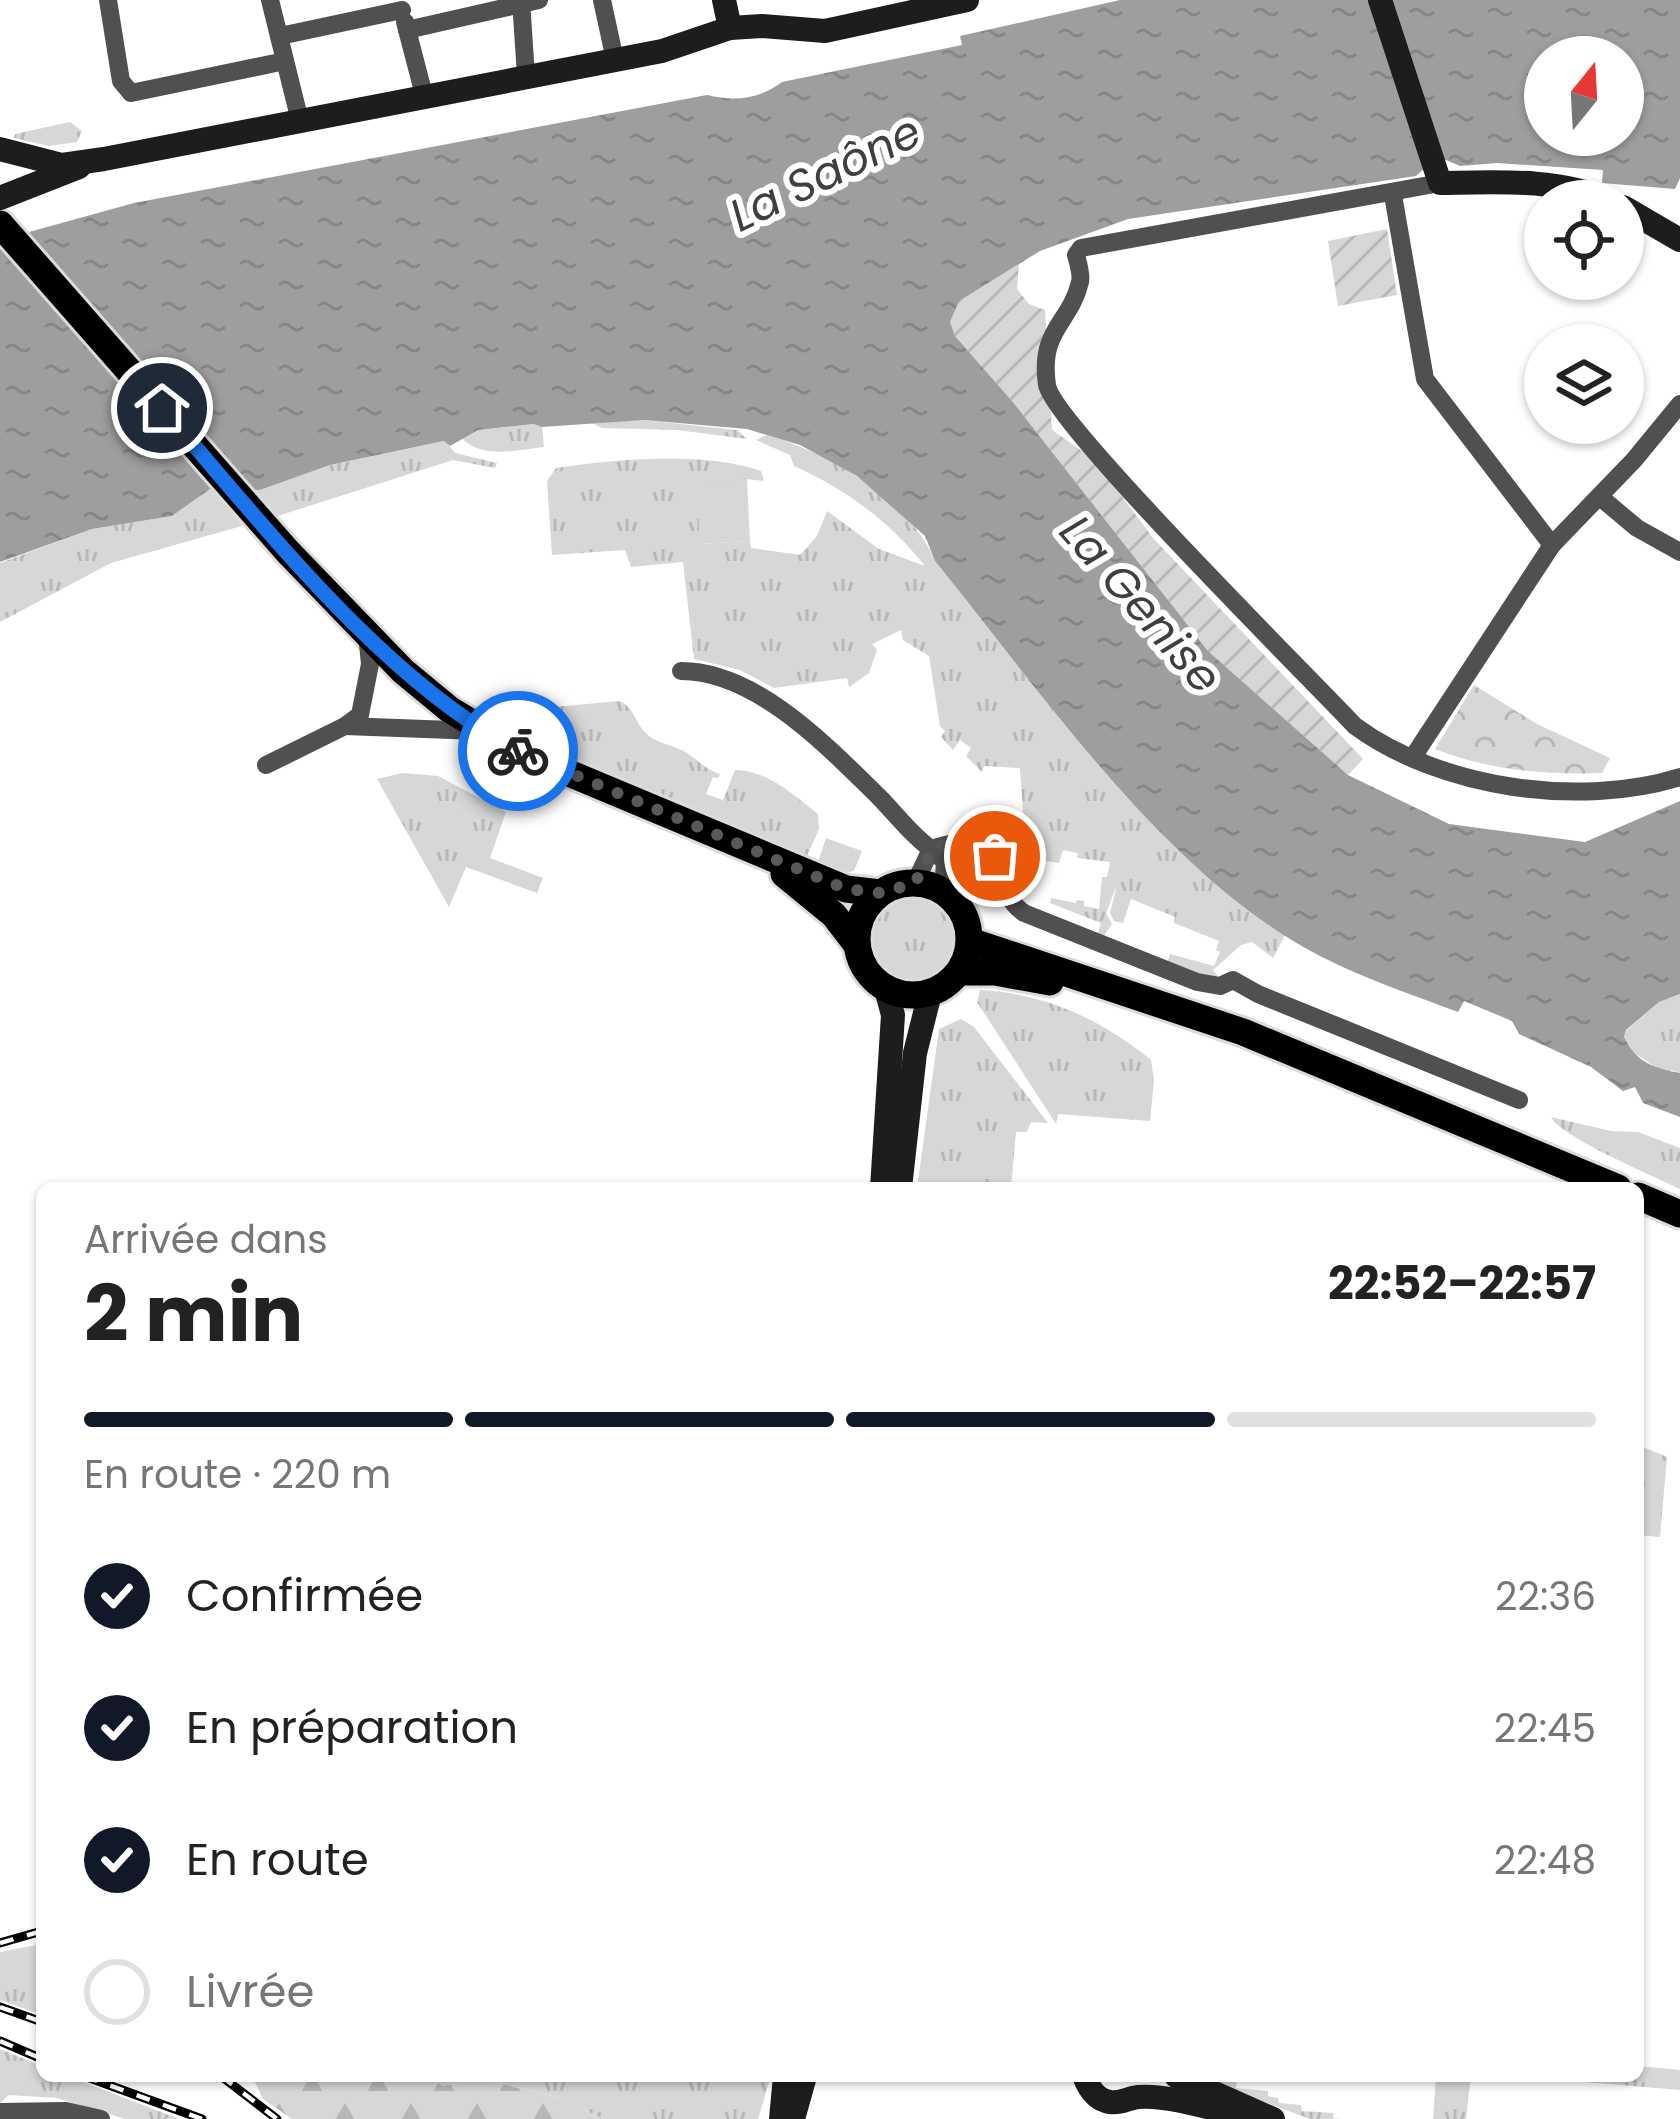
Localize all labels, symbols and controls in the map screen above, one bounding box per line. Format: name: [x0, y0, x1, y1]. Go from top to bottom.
north arrow: [1524, 36, 1644, 156]
map controls: [1524, 36, 1644, 444]
water label: La Saône: [719, 100, 931, 247]
button: locate: [1524, 180, 1644, 300]
button: layers: [1524, 324, 1644, 444]
pin: [111, 357, 213, 459]
icon: home: [129, 375, 195, 441]
water label: La Genise: [1046, 502, 1236, 707]
courier: [458, 691, 578, 811]
icon: bike: [485, 718, 551, 784]
pin: [944, 805, 1046, 907]
icon: bag: [962, 823, 1028, 889]
text: Arrivée dans: [84, 1212, 328, 1267]
text: 22:52–22:57: [1328, 1252, 1596, 1315]
text: 2 min: [84, 1259, 303, 1368]
text: En route · 220 m: [84, 1447, 391, 1502]
icon: check: [84, 1563, 150, 1629]
text: Confirmée: [186, 1564, 423, 1627]
text: 22:36: [1495, 1569, 1596, 1624]
icon: check: [84, 1695, 150, 1761]
text: En préparation: [186, 1696, 518, 1759]
text: 22:45: [1494, 1701, 1596, 1756]
icon: check: [84, 1827, 150, 1893]
text: En route: [186, 1828, 369, 1891]
text: 22:48: [1494, 1833, 1596, 1888]
text: Livrée: [186, 1960, 314, 2023]

